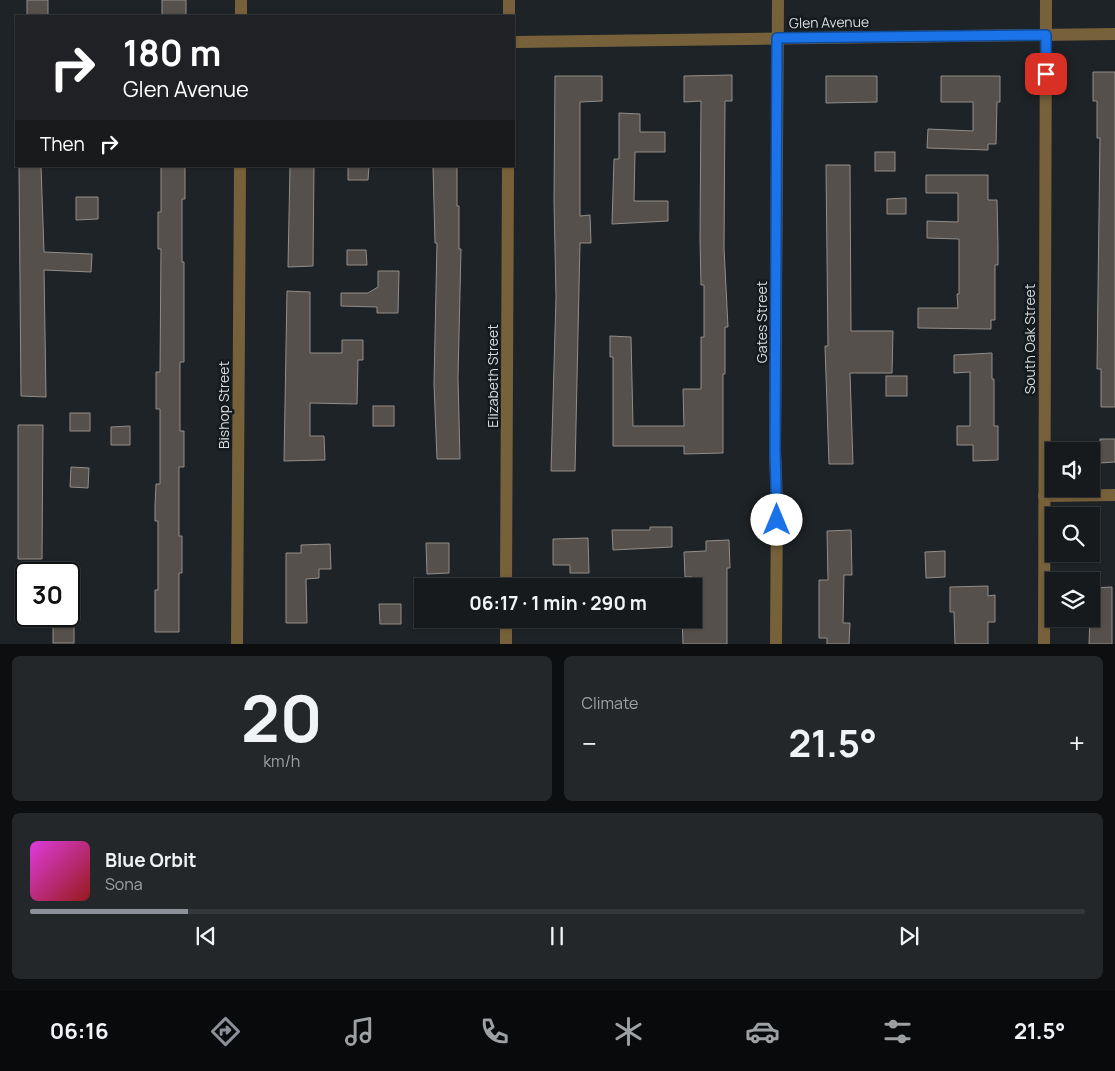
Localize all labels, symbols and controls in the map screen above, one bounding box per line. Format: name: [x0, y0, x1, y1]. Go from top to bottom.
street label: Glen Avenue: [789, 12, 869, 32]
text: 180 m: [123, 29, 221, 77]
icon: right: [40, 35, 105, 100]
pin: [1025, 53, 1067, 95]
icon: arrive: [1032, 60, 1060, 88]
text: Glen Avenue: [123, 74, 249, 104]
icon: right: [95, 130, 123, 158]
text: Then: [40, 131, 85, 157]
street label: Gates Street: [752, 280, 771, 363]
street label: South Oak Street: [1020, 283, 1039, 394]
street label: Elizabeth Street: [483, 324, 502, 428]
street label: Bishop Street: [214, 361, 233, 449]
map controls: [1045, 442, 1100, 627]
button: sound: [1045, 442, 1100, 497]
position arrow: [750, 493, 802, 545]
button: search: [1045, 507, 1100, 562]
speed limit sign: 30: [15, 562, 80, 627]
button: layers: [1045, 572, 1100, 627]
text: 06:17 · 1 min · 290 m: [469, 590, 647, 616]
text: 20: [241, 673, 322, 762]
text: Climate: [582, 692, 638, 714]
text: 21.5°: [788, 716, 877, 768]
text: −: [582, 724, 597, 762]
text: +: [1069, 724, 1085, 762]
text: km/h: [263, 750, 300, 772]
text: Blue Orbit: [105, 847, 197, 873]
text: Sona: [105, 873, 143, 895]
icon: previous: [192, 922, 220, 950]
icon: pause: [543, 922, 571, 950]
icon: next: [895, 922, 923, 950]
icon: directions: [208, 1014, 243, 1049]
icon: music: [342, 1014, 377, 1049]
icon: phone: [477, 1014, 512, 1049]
icon: climate: [611, 1014, 646, 1049]
icon: car: [745, 1014, 780, 1049]
icon: filters: [880, 1014, 915, 1049]
text: 06:16: [50, 1016, 109, 1046]
text: 21.5°: [1014, 1016, 1065, 1046]

